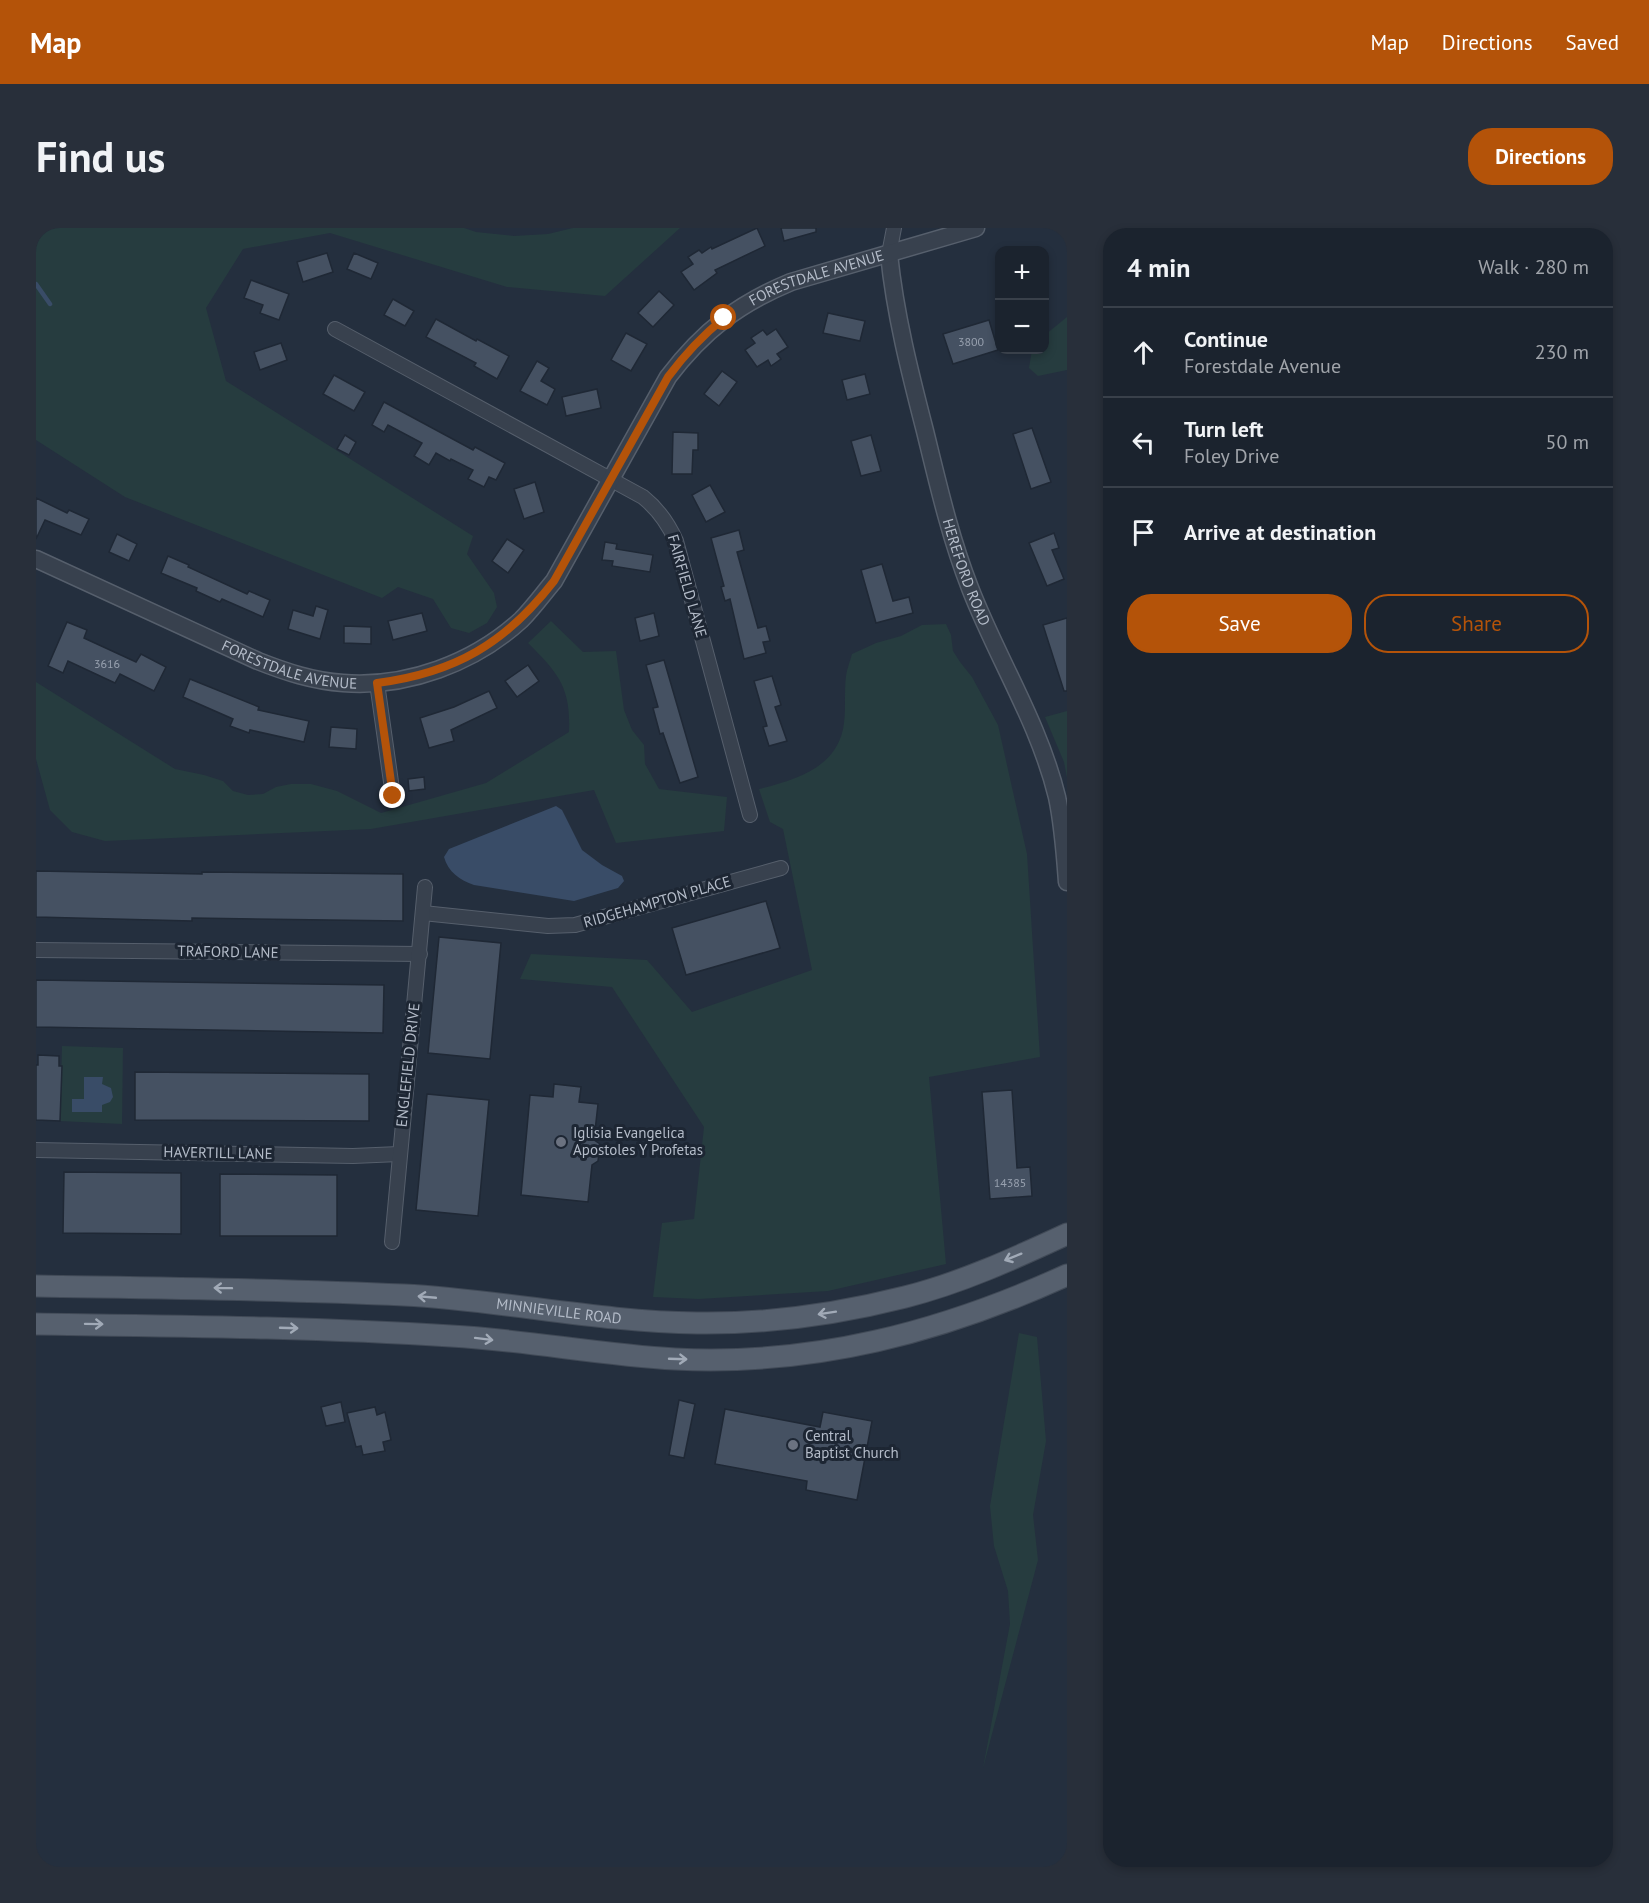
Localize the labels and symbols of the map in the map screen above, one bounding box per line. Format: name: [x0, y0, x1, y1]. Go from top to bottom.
street label: FORESTDALE AVENUE: [745, 245, 886, 310]
route start: [710, 304, 736, 330]
house number: 3800: [958, 334, 985, 349]
street label: HEREFORD ROAD: [939, 516, 995, 629]
street label: FAIRFIELD LANE: [664, 532, 711, 640]
street label: FORESTDALE AVENUE: [219, 636, 358, 693]
house number: 3616: [94, 656, 120, 671]
route end: [379, 782, 405, 808]
street label: RIDGEHAMPTON PLACE: [581, 871, 733, 932]
street label: TRAFORD LANE: [177, 941, 279, 962]
street label: ENGLEFIELD DRIVE: [392, 1002, 423, 1128]
place label: Iglisia Evangelica Apostoles Y Profetas: [573, 1123, 703, 1159]
marker: Iglisia Evangelica Apostoles Y Profetas: [554, 1135, 568, 1149]
street label: HAVERTILL LANE: [163, 1142, 273, 1163]
house number: 14385: [994, 1175, 1026, 1190]
one-way arrow: [1005, 1252, 1023, 1263]
one-way arrow: [213, 1283, 233, 1294]
one-way arrow: [417, 1291, 437, 1302]
street label: MINNIEVILLE ROAD: [495, 1294, 623, 1328]
one-way arrow: [818, 1307, 837, 1318]
one-way arrow: [84, 1319, 104, 1330]
one-way arrow: [279, 1322, 299, 1333]
one-way arrow: [474, 1334, 493, 1345]
one-way arrow: [668, 1353, 688, 1364]
place label: Central Baptist Church: [805, 1426, 899, 1462]
marker: Central Baptist Church: [786, 1438, 800, 1452]

